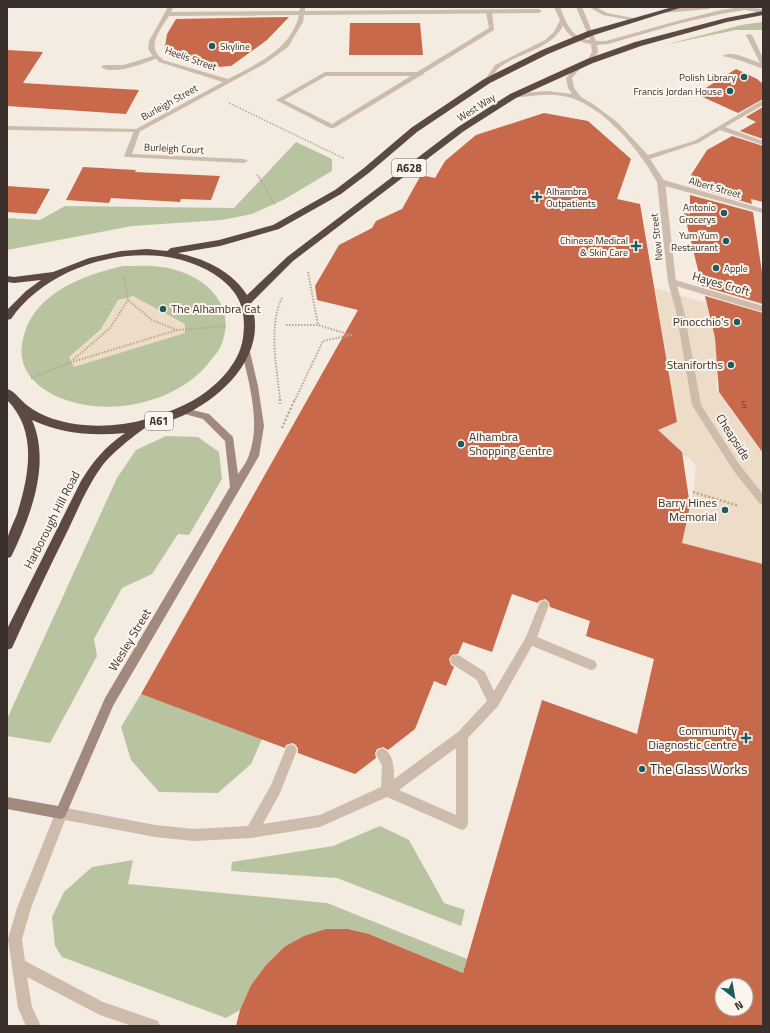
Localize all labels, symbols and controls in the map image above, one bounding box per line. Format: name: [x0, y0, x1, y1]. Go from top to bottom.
place label: Skyline: [220, 39, 250, 54]
marker: Skyline: [207, 41, 217, 51]
street label: Heelis Street: [163, 43, 219, 75]
place label: Polish Library: [679, 70, 736, 85]
marker: Polish Library: [739, 72, 749, 82]
street label: Burleigh Street: [138, 80, 201, 124]
place label: Francis Jordan House: [633, 84, 722, 99]
marker: Francis Jordan House: [725, 86, 735, 96]
street label: West Way: [454, 90, 498, 125]
street label: Burleigh Court: [144, 139, 205, 158]
road number: A628: [392, 159, 426, 177]
street label: Albert Street: [687, 173, 743, 202]
place label: Alhambra Outpatients: [546, 184, 596, 211]
marker: Alhambra Outpatients: [531, 191, 543, 203]
place label: Antonio Grocerys: [679, 200, 716, 227]
marker: Antonio Grocerys: [719, 208, 729, 218]
street label: New Street: [647, 212, 666, 261]
place label: Yum Yum Restaurant: [671, 228, 718, 255]
place label: Chinese Medical & Skin Care: [560, 233, 628, 260]
marker: Yum Yum Restaurant: [721, 236, 731, 246]
marker: Chinese Medical & Skin Care: [631, 241, 641, 251]
place label: Apple: [724, 261, 748, 276]
marker: Apple: [711, 263, 721, 273]
street label: Hayes Croft: [690, 266, 753, 301]
place label: The Alhambra Cat: [171, 299, 262, 318]
marker: The Alhambra Cat: [158, 304, 168, 314]
place label: Pinocchio's: [673, 312, 729, 331]
marker: Pinocchio's: [732, 317, 742, 327]
place label: Staniforths: [667, 355, 723, 374]
marker: Staniforths: [726, 360, 736, 370]
house number: 5: [741, 397, 747, 412]
street label: Cheapside: [711, 410, 756, 464]
road number: A61: [145, 412, 173, 430]
place label: Alhambra Shopping Centre: [469, 427, 552, 460]
marker: Alhambra Shopping Centre: [456, 439, 466, 449]
street label: Harborough Hill Road: [19, 467, 84, 572]
place label: Barry Hines Memorial: [658, 493, 717, 526]
marker: Barry Hines Memorial: [720, 505, 730, 515]
street label: Wesley Street: [103, 604, 156, 675]
place label: Community Diagnostic Centre: [648, 721, 737, 754]
marker: Community Diagnostic Centre: [740, 732, 752, 744]
place label: The Glass Works: [650, 758, 748, 779]
marker: The Glass Works: [637, 764, 647, 774]
north arrow: [714, 977, 754, 1017]
text: N: [732, 997, 747, 1014]

